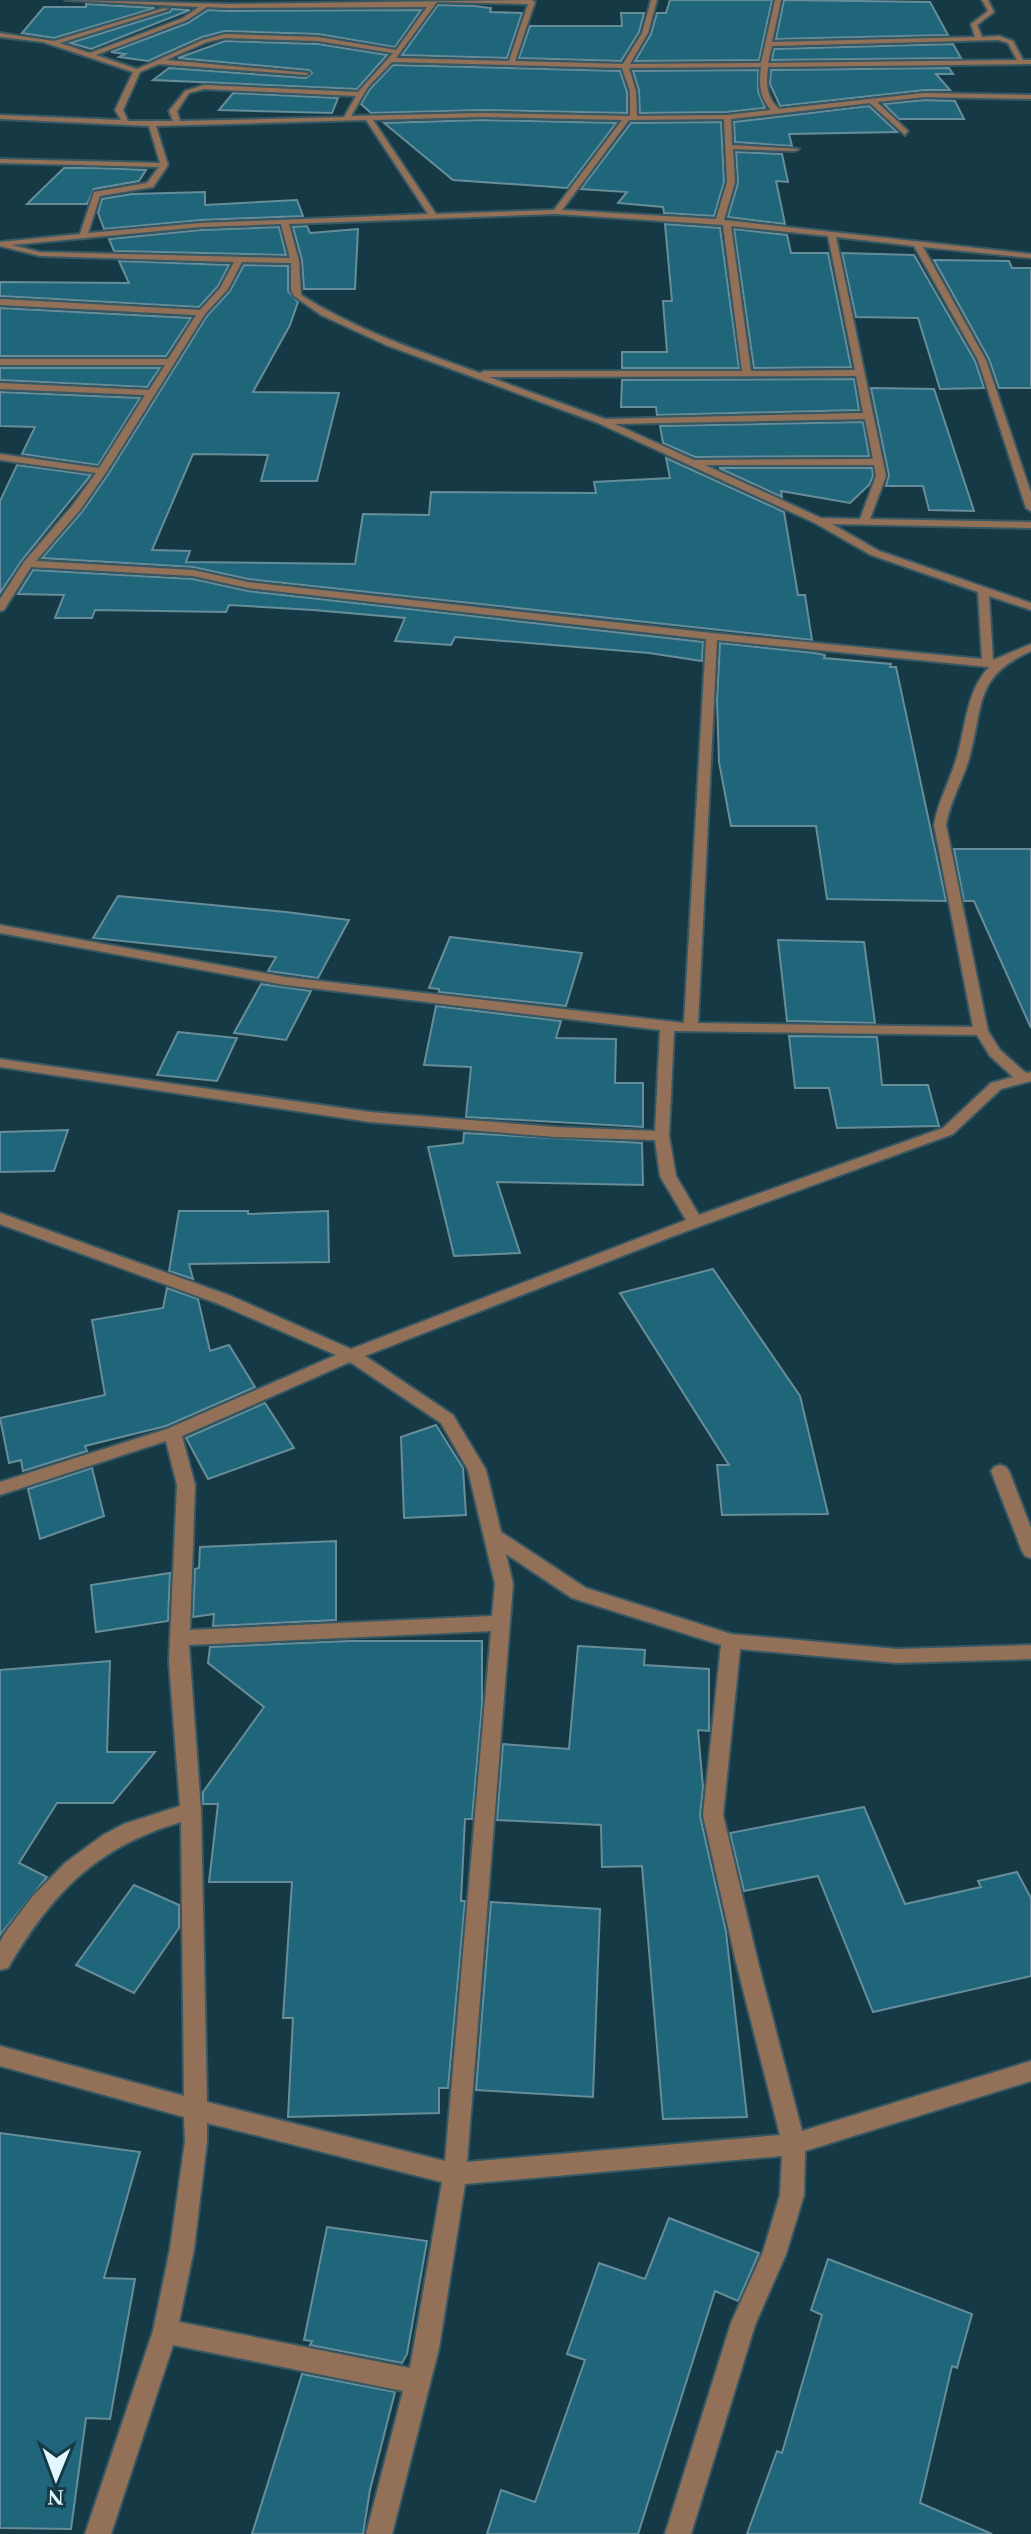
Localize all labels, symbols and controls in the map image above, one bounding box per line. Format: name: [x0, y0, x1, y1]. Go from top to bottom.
north arrow: [16, 2438, 96, 2518]
text: N: [47, 2485, 64, 2510]

